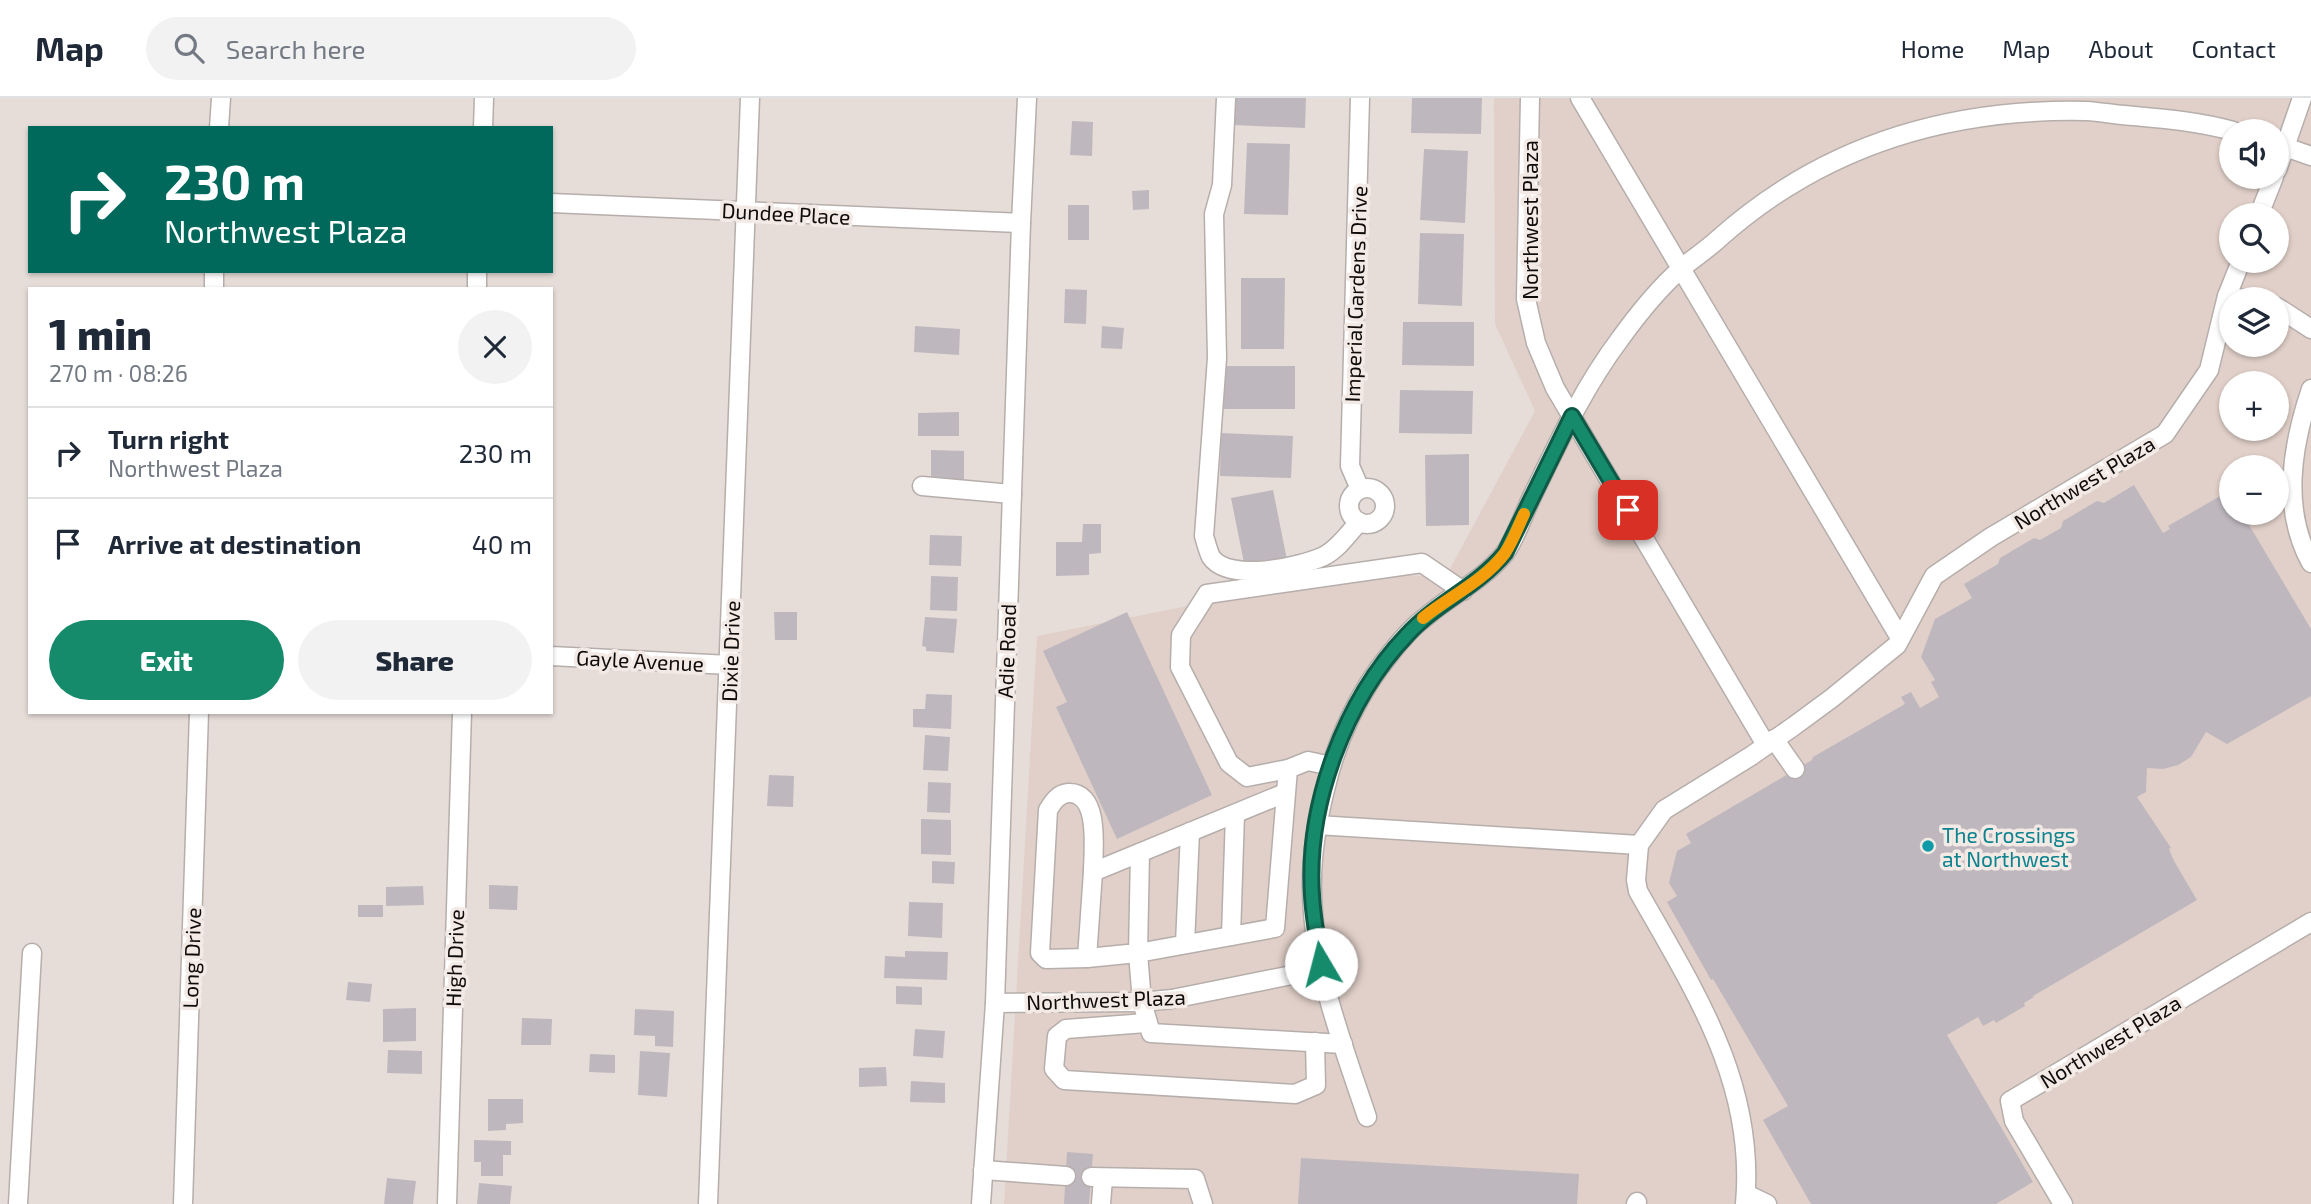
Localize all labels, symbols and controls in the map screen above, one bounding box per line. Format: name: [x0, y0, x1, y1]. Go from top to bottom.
search box: [146, 17, 636, 80]
text: Map: [35, 28, 104, 68]
icon: search: [170, 29, 208, 67]
text: Search here: [226, 33, 365, 64]
text: Home: [1901, 34, 1964, 63]
text: Map: [2002, 34, 2050, 63]
text: About: [2088, 34, 2154, 63]
text: Contact: [2192, 34, 2276, 63]
map controls: [2219, 119, 2289, 525]
button: sound: [2219, 119, 2289, 189]
street label: Northwest Plaza: [1517, 140, 1542, 300]
text: 230 m: [164, 151, 305, 210]
icon: right: [49, 154, 140, 245]
street label: Imperial Gardens Drive: [1339, 185, 1371, 403]
street label: Dundee Place: [721, 197, 851, 229]
button: search: [2219, 203, 2289, 273]
text: Northwest Plaza: [164, 211, 407, 249]
button: layers: [2219, 287, 2289, 357]
text: 1 min: [49, 308, 152, 358]
button: close: [458, 310, 532, 384]
text: 270 m · 08:26: [49, 359, 188, 387]
button: +: [2219, 371, 2289, 441]
text: Turn right: [108, 423, 229, 454]
street label: Northwest Plaza: [2009, 430, 2159, 534]
icon: right: [49, 434, 87, 472]
text: 230 m: [459, 437, 532, 468]
text: Northwest Plaza: [108, 454, 283, 482]
button: −: [2219, 455, 2289, 525]
pin: [1598, 480, 1658, 540]
icon: arrive: [1609, 491, 1647, 529]
icon: arrive: [49, 525, 87, 563]
text: Arrive at destination: [108, 528, 361, 559]
text: 40 m: [472, 528, 532, 559]
street label: Dixie Drive: [716, 600, 744, 702]
street label: Adie Road: [992, 603, 1020, 699]
button: Exit: [49, 620, 284, 700]
button: Share: [298, 620, 532, 700]
street label: Gayle Avenue: [575, 644, 705, 676]
place label: The Crossings at Northwest: [1942, 822, 2076, 871]
marker: The Crossings at Northwest: [1920, 838, 1936, 854]
street label: Long Drive: [177, 907, 205, 1009]
street label: High Drive: [440, 909, 468, 1007]
position arrow: [1284, 927, 1358, 1001]
street label: Northwest Plaza: [1026, 984, 1186, 1014]
street label: Northwest Plaza: [2035, 989, 2185, 1093]

